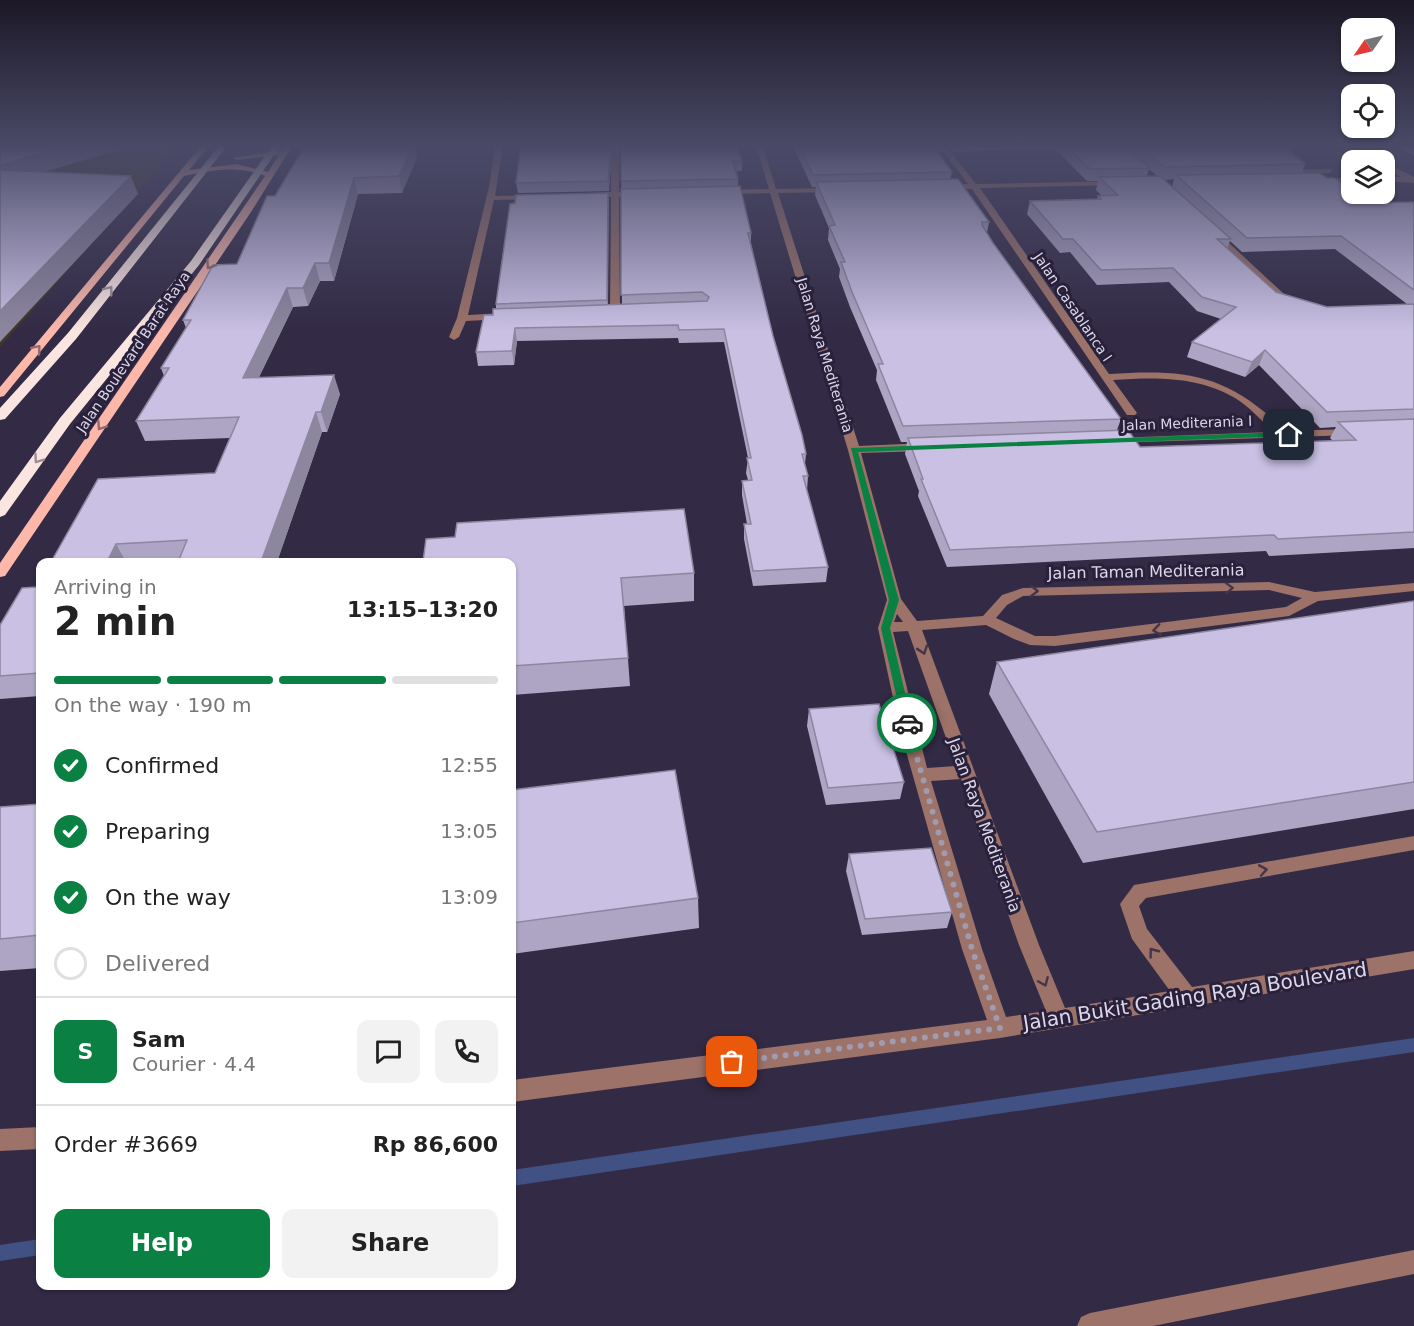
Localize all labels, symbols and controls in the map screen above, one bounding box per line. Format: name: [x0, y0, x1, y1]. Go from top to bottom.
north arrow: [1341, 18, 1395, 72]
map controls: [1341, 18, 1395, 204]
button: locate: [1341, 84, 1395, 138]
button: layers: [1341, 150, 1395, 204]
street label: Jalan Casablanca I: [1030, 249, 1115, 364]
one-way arrow: [206, 259, 218, 269]
street label: Jalan Boulevard Barat Raya: [72, 268, 193, 437]
street label: Jalan Raya Mediterania: [794, 275, 856, 434]
one-way arrow: [101, 286, 112, 297]
one-way arrow: [30, 345, 41, 356]
pin: [1263, 409, 1314, 460]
street label: Jalan Mediterania I: [1121, 413, 1252, 433]
icon: home: [1272, 418, 1305, 451]
one-way arrow: [97, 420, 108, 431]
one-way arrow: [34, 453, 45, 464]
street label: Jalan Taman Mediterania: [1047, 560, 1245, 583]
text: Arriving in: [54, 575, 157, 599]
one-way arrow: [1225, 581, 1234, 594]
one-way arrow: [1030, 585, 1039, 598]
text: 13:15–13:20: [347, 597, 498, 622]
text: 2 min: [54, 599, 176, 644]
one-way arrow: [1152, 623, 1161, 635]
one-way arrow: [915, 644, 928, 655]
text: On the way · 190 m: [54, 693, 252, 717]
courier: [877, 693, 937, 753]
icon: car: [891, 707, 924, 740]
street label: Jalan Raya Mediterania: [944, 734, 1025, 915]
icon: check: [54, 749, 87, 782]
text: Confirmed: [105, 753, 219, 778]
text: 12:55: [440, 753, 498, 777]
icon: check: [54, 815, 87, 848]
text: Preparing: [105, 819, 211, 844]
text: 13:05: [440, 819, 498, 843]
one-way arrow: [1258, 864, 1268, 876]
icon: check: [54, 881, 87, 914]
text: On the way: [105, 885, 231, 910]
text: 13:09: [440, 885, 498, 909]
one-way arrow: [1149, 947, 1160, 958]
text: Delivered: [105, 951, 210, 976]
street label: Jalan Bukit Gading Raya Boulevard: [1019, 957, 1369, 1035]
one-way arrow: [1037, 976, 1049, 987]
button: chat: [357, 1020, 420, 1083]
button: phone: [435, 1020, 498, 1083]
text: Sam: [132, 1027, 186, 1052]
pin: [706, 1036, 757, 1087]
text: S: [78, 1039, 93, 1064]
icon: bag: [715, 1045, 748, 1078]
text: Courier · 4.4: [132, 1052, 256, 1076]
text: Order #3669: [54, 1132, 198, 1157]
text: Rp 86,600: [373, 1132, 498, 1157]
button: Help: [54, 1209, 270, 1278]
button: Share: [282, 1209, 498, 1278]

